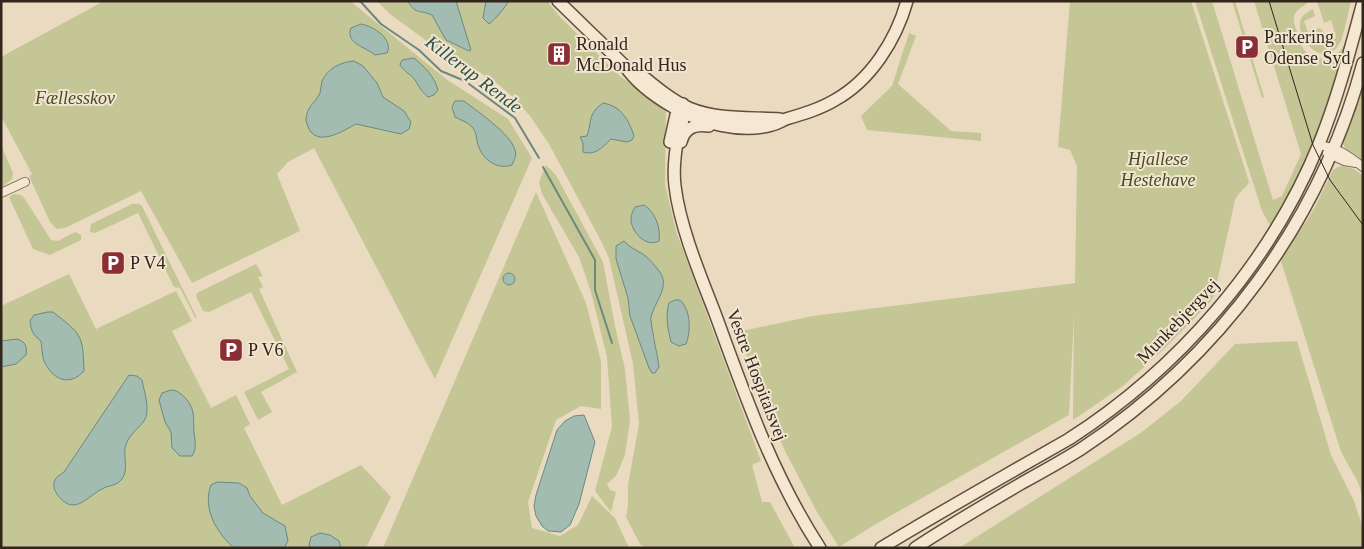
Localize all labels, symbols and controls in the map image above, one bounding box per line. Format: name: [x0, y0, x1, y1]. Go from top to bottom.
place label: Parkering Odense Syd: [1264, 27, 1351, 68]
water label: Killerup Rende: [421, 30, 526, 117]
place label: Ronald McDonald Hus: [576, 34, 687, 75]
parking icon: Parkering Odense Syd: [1234, 34, 1260, 60]
building icon: Ronald McDonald Hus: [546, 41, 572, 67]
park label: Fællesskov: [34, 88, 115, 108]
park label: Hjallese Hestehave: [1120, 149, 1195, 190]
parking icon: P V4: [100, 250, 126, 276]
place label: P V4: [130, 253, 166, 273]
street label: Munkebjergvej: [1133, 275, 1223, 367]
street label: Vestre Hospitalsvej: [723, 306, 791, 444]
parking icon: P V6: [218, 337, 244, 363]
place label: P V6: [248, 340, 284, 360]

